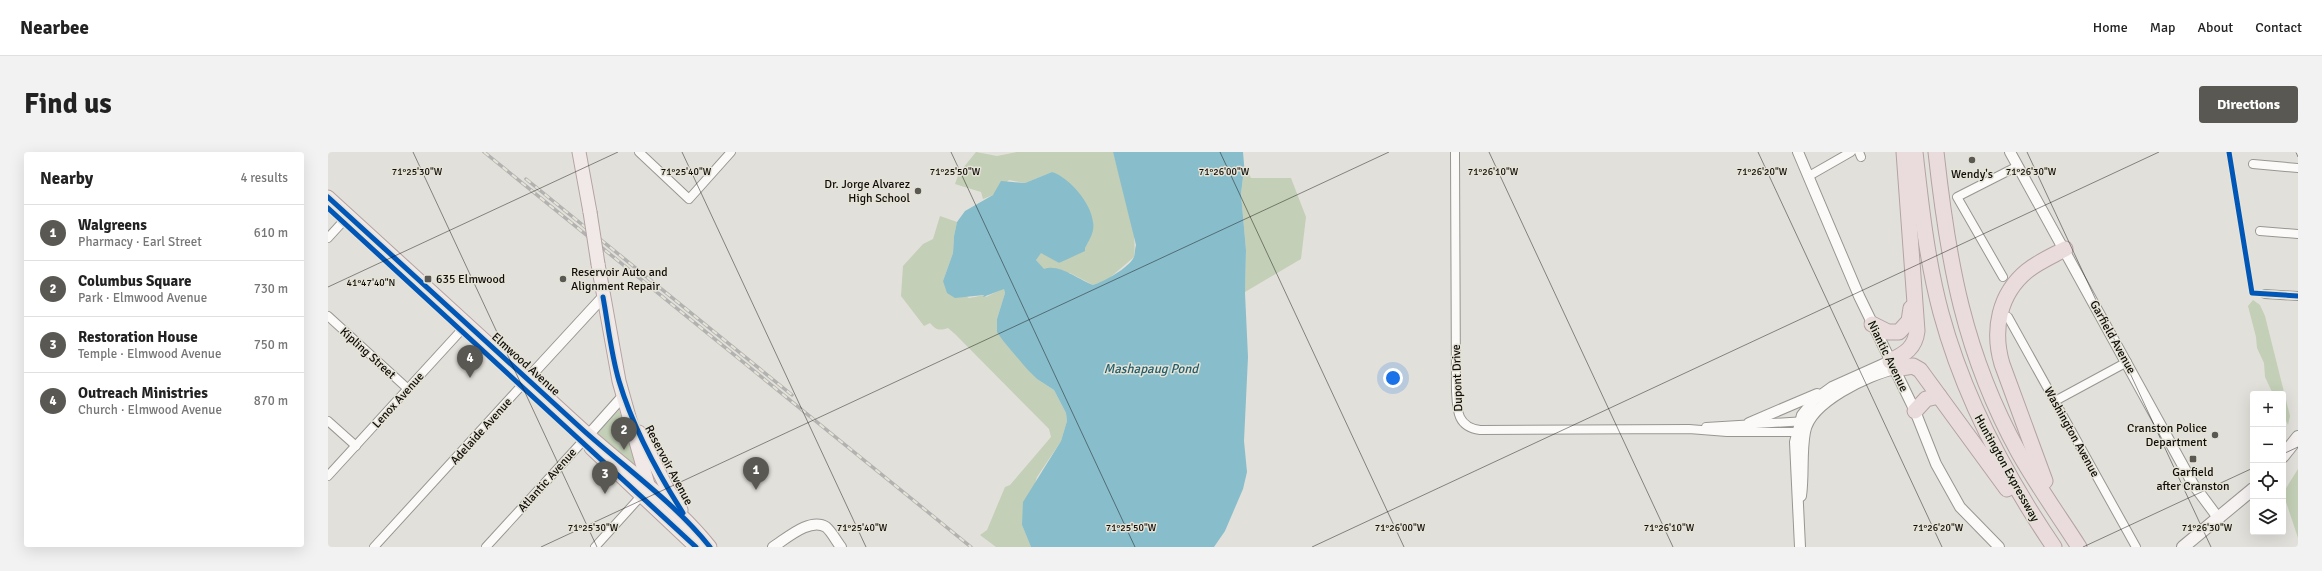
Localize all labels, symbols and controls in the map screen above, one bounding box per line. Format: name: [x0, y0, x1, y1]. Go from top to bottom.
text: Nearbee: [20, 16, 89, 40]
text: Home: [2093, 19, 2128, 36]
text: Map: [2150, 19, 2175, 36]
text: About: [2197, 19, 2233, 36]
text: Contact: [2255, 19, 2302, 36]
button: Directions: [2199, 86, 2298, 123]
text: Find us: [24, 87, 112, 121]
marker: Wendy's: [1967, 155, 1977, 165]
text: 71°25'30"W: [392, 166, 443, 178]
text: 71°25'40"W: [661, 166, 712, 178]
text: 71°25'50"W: [930, 166, 981, 178]
text: 71°26'00"W: [1199, 166, 1250, 178]
text: 71°26'10"W: [1468, 166, 1519, 178]
text: 71°26'20"W: [1737, 166, 1788, 178]
text: 71°26'30"W: [2006, 166, 2057, 178]
place label: Wendy's: [1951, 167, 1993, 182]
text: Nearby: [40, 168, 93, 189]
text: 4 results: [240, 170, 288, 186]
place label: Dr. Jorge Alvarez High School: [824, 177, 910, 206]
marker: Dr. Jorge Alvarez High School: [913, 186, 923, 196]
text: Walgreens: [78, 216, 147, 234]
text: 1: [49, 225, 57, 241]
text: 610 m: [254, 225, 288, 241]
text: Pharmacy · Earl Street: [78, 234, 202, 250]
place label: Reservoir Auto and Alignment Repair: [571, 265, 668, 294]
text: Columbus Square: [78, 272, 192, 290]
place label: 635 Elmwood: [436, 272, 505, 287]
marker: 635 Elmwood: [423, 274, 433, 284]
marker: Reservoir Auto and Alignment Repair: [558, 274, 568, 284]
text: 41°47'40"N: [347, 277, 395, 289]
text: 2: [49, 281, 57, 297]
text: 730 m: [254, 281, 288, 297]
text: Park · Elmwood Avenue: [78, 290, 207, 306]
street label: Garfield Avenue: [2086, 298, 2139, 377]
street label: Niantic Avenue: [1864, 318, 1911, 394]
street label: Kipling Street: [337, 324, 399, 382]
text: Restoration House: [78, 328, 198, 346]
street label: Elmwood Avenue: [488, 330, 563, 399]
text: 3: [49, 337, 57, 353]
text: 750 m: [254, 337, 288, 353]
street label: Dupont Drive: [1449, 344, 1466, 412]
pin: 4: [457, 345, 483, 378]
text: Temple · Elmwood Avenue: [78, 346, 221, 362]
water label: Mashapaug Pond: [1104, 361, 1200, 377]
your location: [1383, 368, 1403, 388]
street label: Lenox Avenue: [369, 369, 427, 431]
text: Outreach Ministries: [78, 384, 208, 402]
street label: Washington Avenue: [2041, 385, 2103, 480]
map controls: [2250, 391, 2286, 535]
button: +: [2250, 391, 2286, 427]
text: 4: [49, 393, 57, 409]
text: 870 m: [254, 393, 288, 409]
street label: Adelaide Avenue: [447, 395, 515, 468]
text: Church · Elmwood Avenue: [78, 402, 222, 418]
street label: Huntington Expressway: [1971, 412, 2043, 525]
pin: 2: [611, 417, 637, 450]
place label: Cranston Police Department: [2127, 421, 2207, 450]
street label: Reservoir Avenue: [641, 423, 696, 508]
button: −: [2250, 427, 2286, 463]
marker: Cranston Police Department: [2210, 430, 2220, 440]
street label: Atlantic Avenue: [515, 445, 580, 515]
marker: Garfield after Cranston: [2188, 454, 2198, 464]
pin: 1: [743, 457, 769, 490]
pin: 3: [592, 461, 618, 494]
button: locate: [2250, 463, 2286, 499]
place label: Garfield after Cranston: [2156, 465, 2230, 494]
button: layers: [2250, 499, 2286, 535]
text: 71°25'30"W: [568, 522, 619, 534]
text: 71°25'40"W: [837, 522, 888, 534]
text: 71°25'50"W: [1106, 522, 1157, 534]
text: 71°26'00"W: [1375, 522, 1426, 534]
text: 71°26'10"W: [1644, 522, 1695, 534]
text: 71°26'20"W: [1913, 522, 1964, 534]
text: 71°26'30"W: [2182, 522, 2233, 534]

